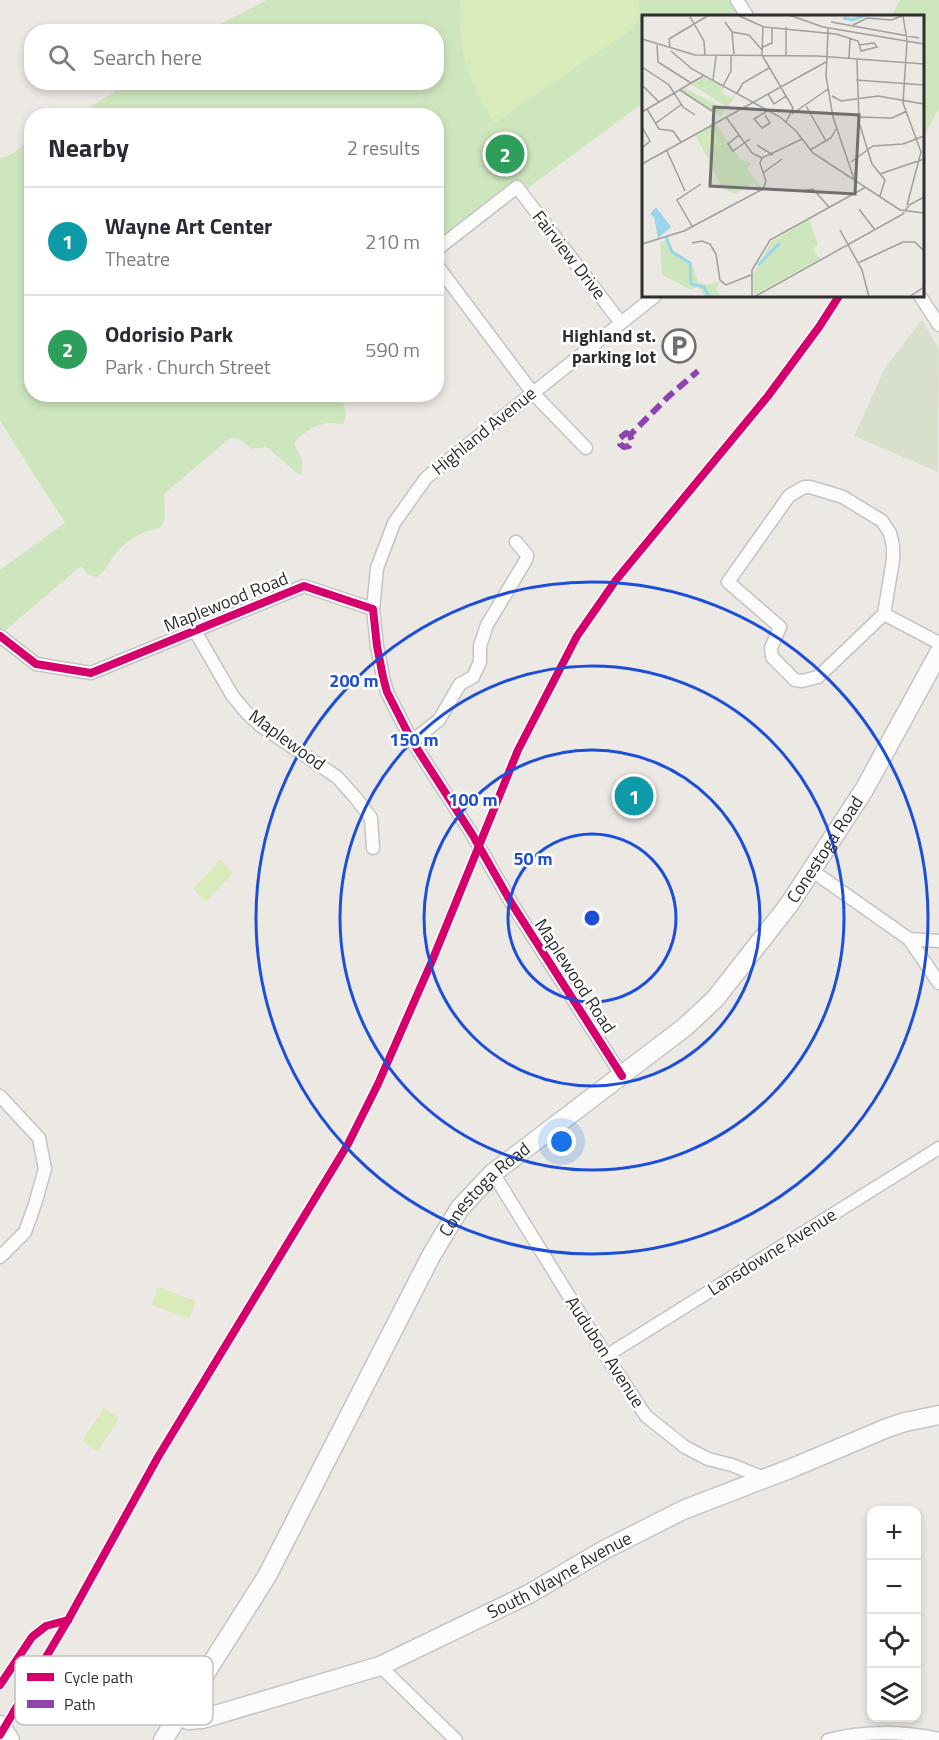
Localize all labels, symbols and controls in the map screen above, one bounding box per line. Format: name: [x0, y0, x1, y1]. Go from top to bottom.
inset map: [642, 15, 924, 297]
search box: [24, 24, 444, 90]
text: Search here: [93, 40, 202, 74]
icon: search: [45, 41, 78, 74]
text: Nearby: [48, 128, 129, 167]
text: 2 results: [347, 132, 420, 163]
pin: 2: [486, 132, 524, 176]
street label: Fairview Drive: [526, 204, 613, 305]
text: Wayne Art Center: [105, 209, 272, 243]
text: 1: [62, 226, 73, 257]
text: 210 m: [365, 226, 420, 257]
text: Theatre: [105, 243, 170, 274]
text: Odorisio Park: [105, 317, 233, 351]
place label: Highland st. parking lot: [562, 322, 656, 370]
parking icon: Highland st. parking lot: [661, 328, 697, 364]
text: 2: [62, 334, 73, 365]
text: 590 m: [365, 334, 420, 365]
text: Park · Church Street: [105, 351, 271, 382]
street label: Highland Avenue: [426, 380, 542, 481]
street label: Maplewood Road: [160, 564, 292, 639]
text: 200 m: [329, 667, 379, 694]
street label: Maplewood: [243, 703, 331, 777]
text: 150 m: [389, 726, 439, 753]
pin: 1: [614, 774, 654, 818]
text: 100 m: [448, 786, 498, 813]
street label: Conestoga Road: [780, 790, 870, 908]
text: 50 m: [513, 845, 553, 872]
centre of rings: [582, 908, 602, 928]
street label: Maplewood Road: [528, 913, 623, 1038]
your location: [547, 1127, 576, 1156]
street label: Conestoga Road: [432, 1135, 536, 1242]
street label: Lansdowne Avenue: [702, 1201, 841, 1302]
street label: Audubon Avenue: [559, 1291, 652, 1413]
map controls: [867, 1506, 921, 1722]
button: +: [867, 1506, 921, 1560]
street label: South Wayne Avenue: [482, 1524, 636, 1625]
button: −: [867, 1560, 921, 1614]
button: locate: [867, 1614, 921, 1668]
legend: [15, 1656, 213, 1725]
text: Cycle path: [64, 1665, 133, 1689]
button: layers: [867, 1668, 921, 1722]
text: Path: [64, 1692, 96, 1716]

